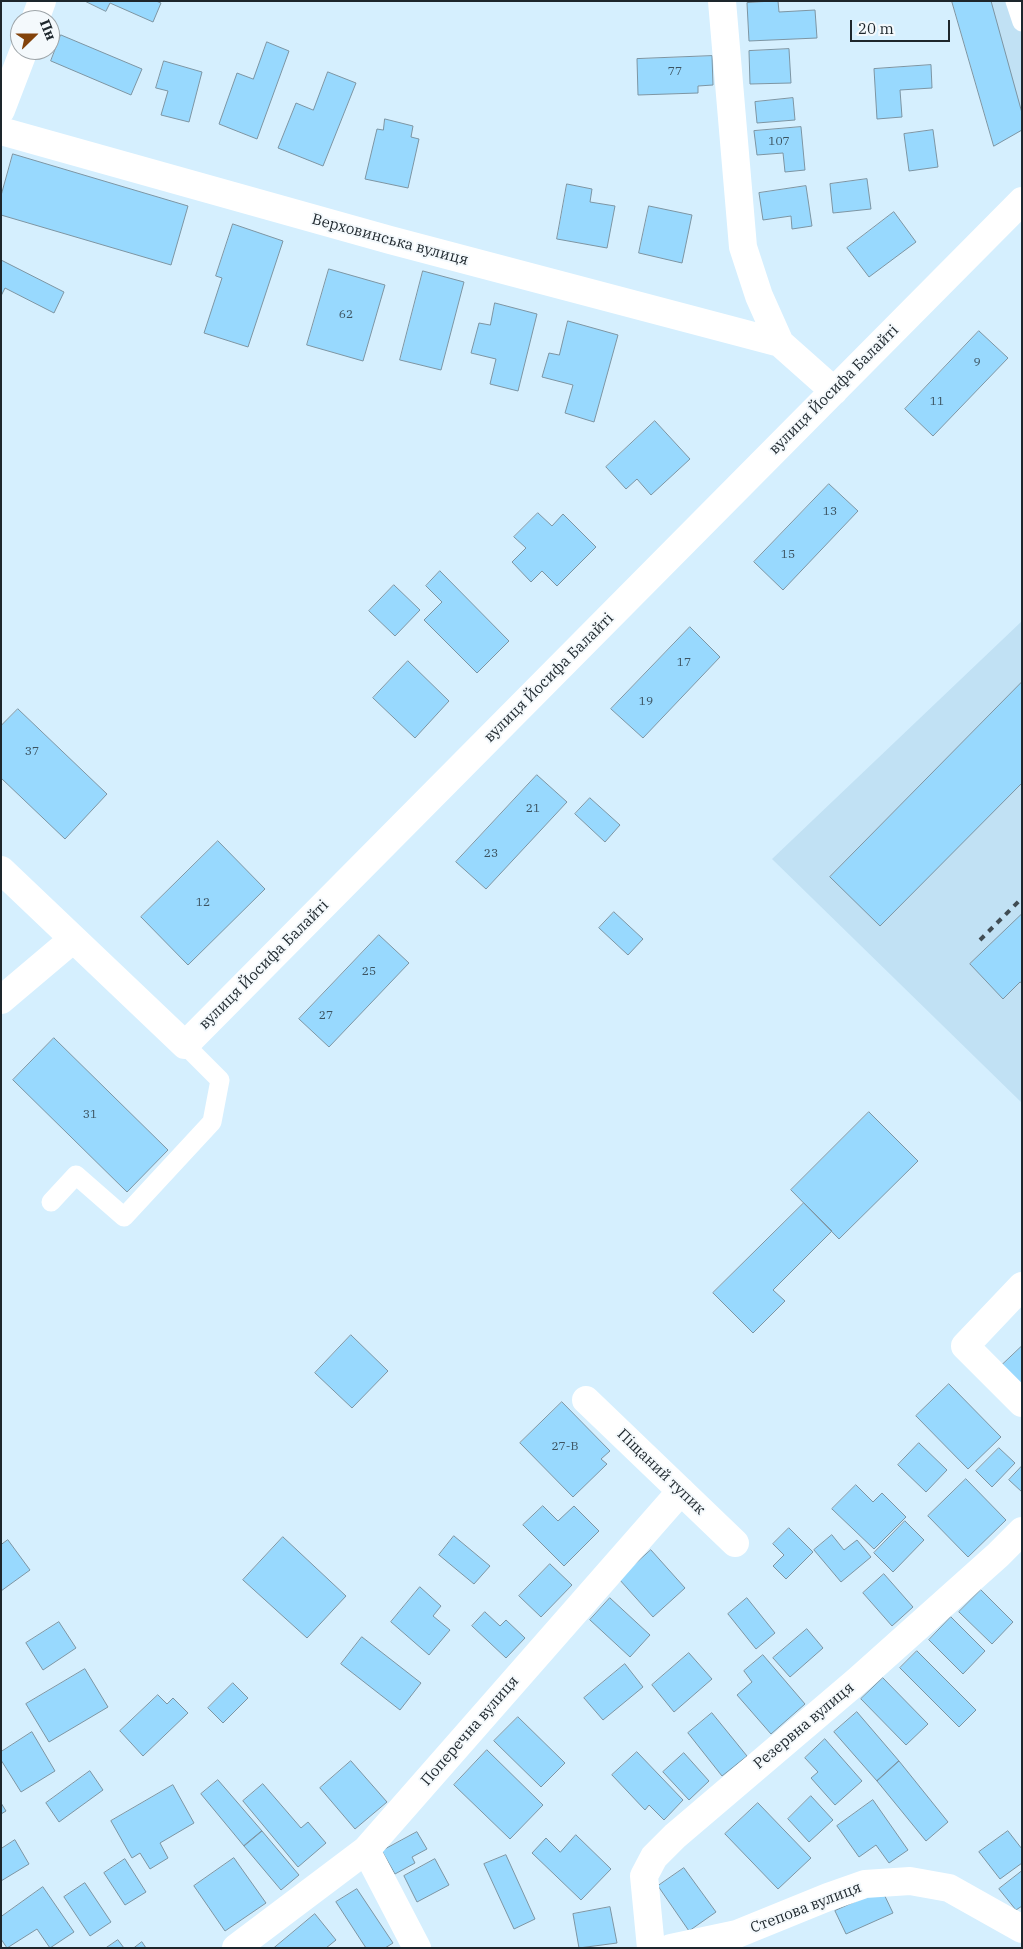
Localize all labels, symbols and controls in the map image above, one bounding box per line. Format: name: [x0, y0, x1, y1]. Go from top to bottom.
north arrow: [10, 10, 60, 60]
scale bar: [853, 10, 953, 42]
text: Пн: [36, 17, 60, 43]
text: 20 m: [858, 19, 894, 38]
house number: 77: [668, 65, 682, 79]
house number: 107: [768, 135, 790, 149]
street label: Верховинська вулиця: [310, 210, 470, 270]
house number: 62: [339, 308, 353, 322]
street label: вулиця Йосифа Балайті: [766, 322, 902, 458]
house number: 9: [973, 356, 981, 370]
house number: 11: [930, 395, 944, 409]
house number: 13: [823, 505, 837, 519]
house number: 15: [781, 548, 795, 562]
street label: вулиця Йосифа Балайті: [481, 610, 617, 746]
house number: 17: [677, 656, 691, 670]
house number: 19: [639, 695, 653, 709]
house number: 37: [25, 745, 39, 759]
house number: 21: [526, 802, 540, 816]
house number: 23: [484, 847, 498, 861]
house number: 12: [196, 896, 210, 910]
street label: вулиця Йосифа Балайті: [196, 897, 332, 1033]
house number: 25: [362, 965, 376, 979]
house number: 27: [319, 1009, 333, 1023]
house number: 31: [83, 1108, 97, 1122]
street label: Піщаний тупик: [613, 1425, 709, 1519]
house number: 27-В: [551, 1440, 579, 1454]
street label: Поперечна вулиця: [417, 1672, 523, 1790]
street label: Резервна вулиця: [750, 1679, 858, 1773]
street label: Степова вулиця: [748, 1879, 864, 1937]

